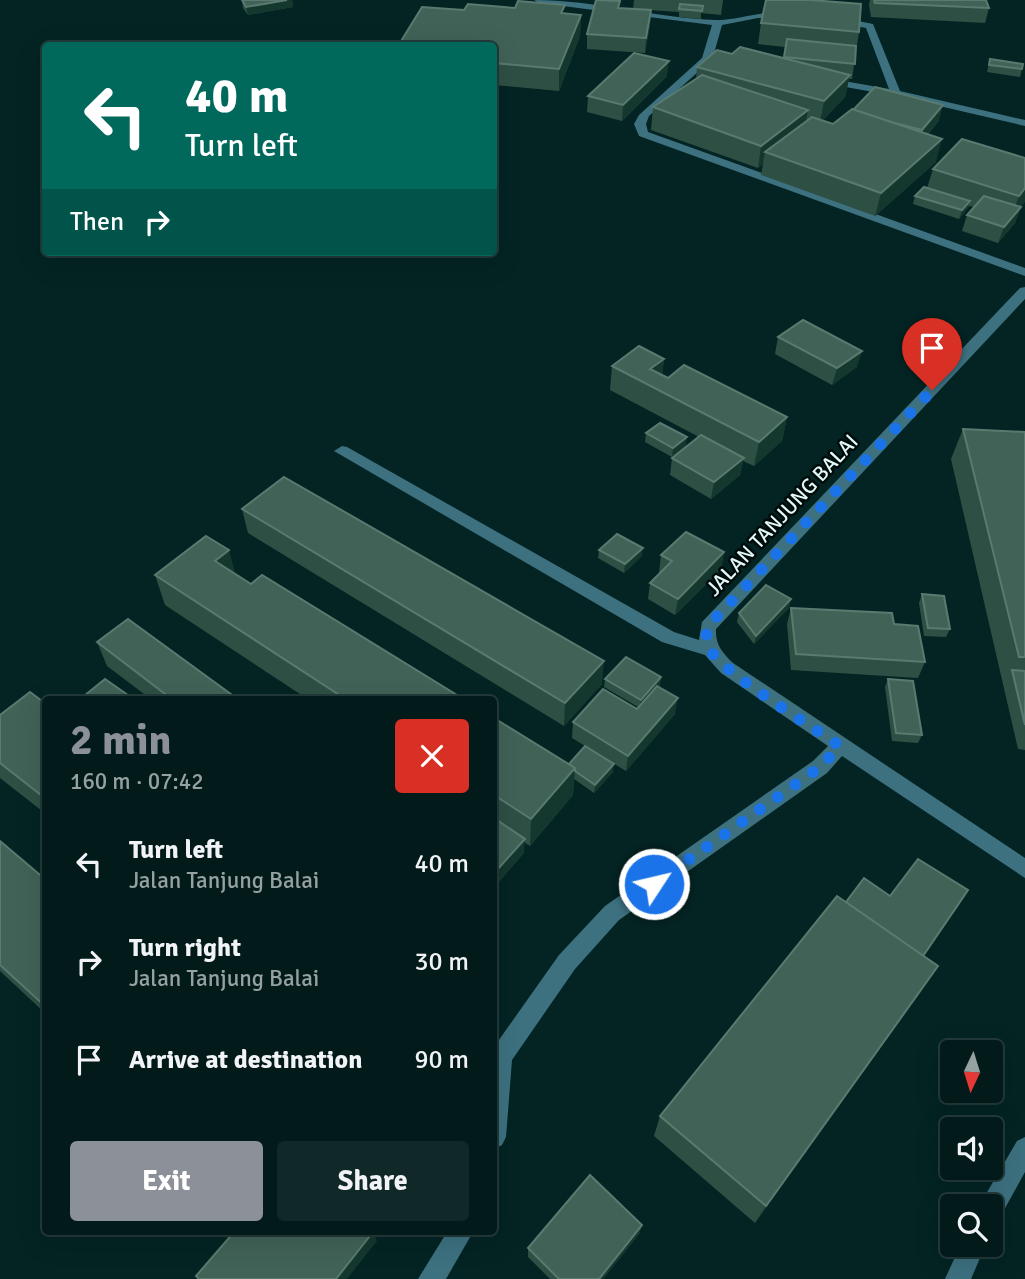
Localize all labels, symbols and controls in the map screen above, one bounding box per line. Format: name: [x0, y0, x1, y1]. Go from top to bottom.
text: 40 m: [185, 66, 288, 126]
icon: left: [70, 70, 161, 161]
text: Turn left: [185, 126, 298, 165]
icon: right: [138, 203, 176, 241]
text: Then: [70, 206, 124, 238]
pin: [902, 318, 962, 390]
icon: arrive: [913, 329, 951, 367]
street label: JALAN TANJUNG BALAI: [700, 429, 864, 601]
text: 2 min: [70, 715, 171, 766]
button: close: [395, 719, 469, 793]
text: 160 m · 07:42: [70, 767, 204, 796]
text: Turn left: [129, 834, 223, 866]
icon: left: [70, 845, 108, 883]
position arrow: [617, 847, 691, 921]
text: 40 m: [414, 848, 469, 880]
text: Jalan Tanjung Balai: [129, 866, 319, 895]
text: Turn right: [129, 932, 241, 964]
icon: right: [70, 943, 108, 981]
text: 30 m: [414, 946, 469, 978]
text: Jalan Tanjung Balai: [129, 964, 319, 993]
north arrow: [940, 1040, 1003, 1102]
map controls: [940, 1040, 1003, 1257]
icon: arrive: [70, 1041, 108, 1079]
text: Arrive at destination: [129, 1044, 362, 1076]
text: 90 m: [414, 1044, 469, 1076]
button: sound: [940, 1117, 1003, 1180]
button: Exit: [70, 1141, 263, 1221]
button: Share: [277, 1141, 469, 1221]
button: search: [940, 1194, 1003, 1257]

